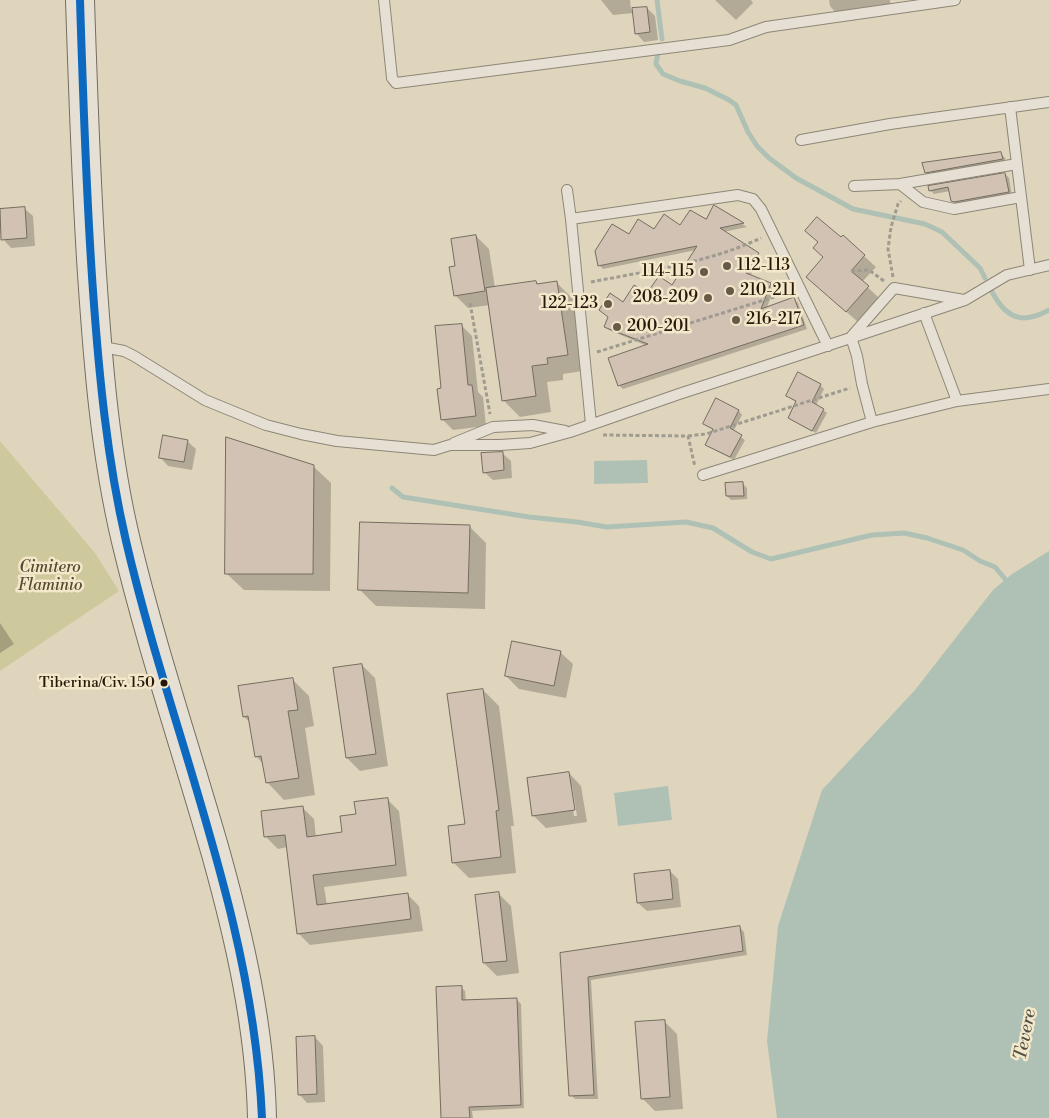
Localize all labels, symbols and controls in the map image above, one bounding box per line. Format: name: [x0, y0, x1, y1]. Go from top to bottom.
place label: 112-113: [737, 256, 790, 276]
marker: 112-113: [721, 260, 733, 272]
place label: 114-115: [641, 262, 694, 282]
marker: 114-115: [698, 266, 710, 278]
place label: 210-211: [740, 281, 796, 301]
marker: 210-211: [724, 285, 736, 297]
place label: 208-209: [633, 288, 698, 308]
marker: 208-209: [702, 292, 714, 304]
place label: 122-123: [541, 294, 598, 314]
marker: 122-123: [602, 298, 614, 310]
place label: 216-217: [746, 310, 801, 330]
marker: 216-217: [730, 314, 742, 326]
place label: 200-201: [627, 317, 690, 337]
marker: 200-201: [611, 321, 623, 333]
park label: Cimitero Flaminio: [18, 558, 82, 596]
place label: Tiberina/Civ. 150: [39, 674, 155, 692]
marker: Tiberina/Civ. 150: [159, 678, 169, 688]
water label: Tevere: [1010, 1007, 1042, 1063]

